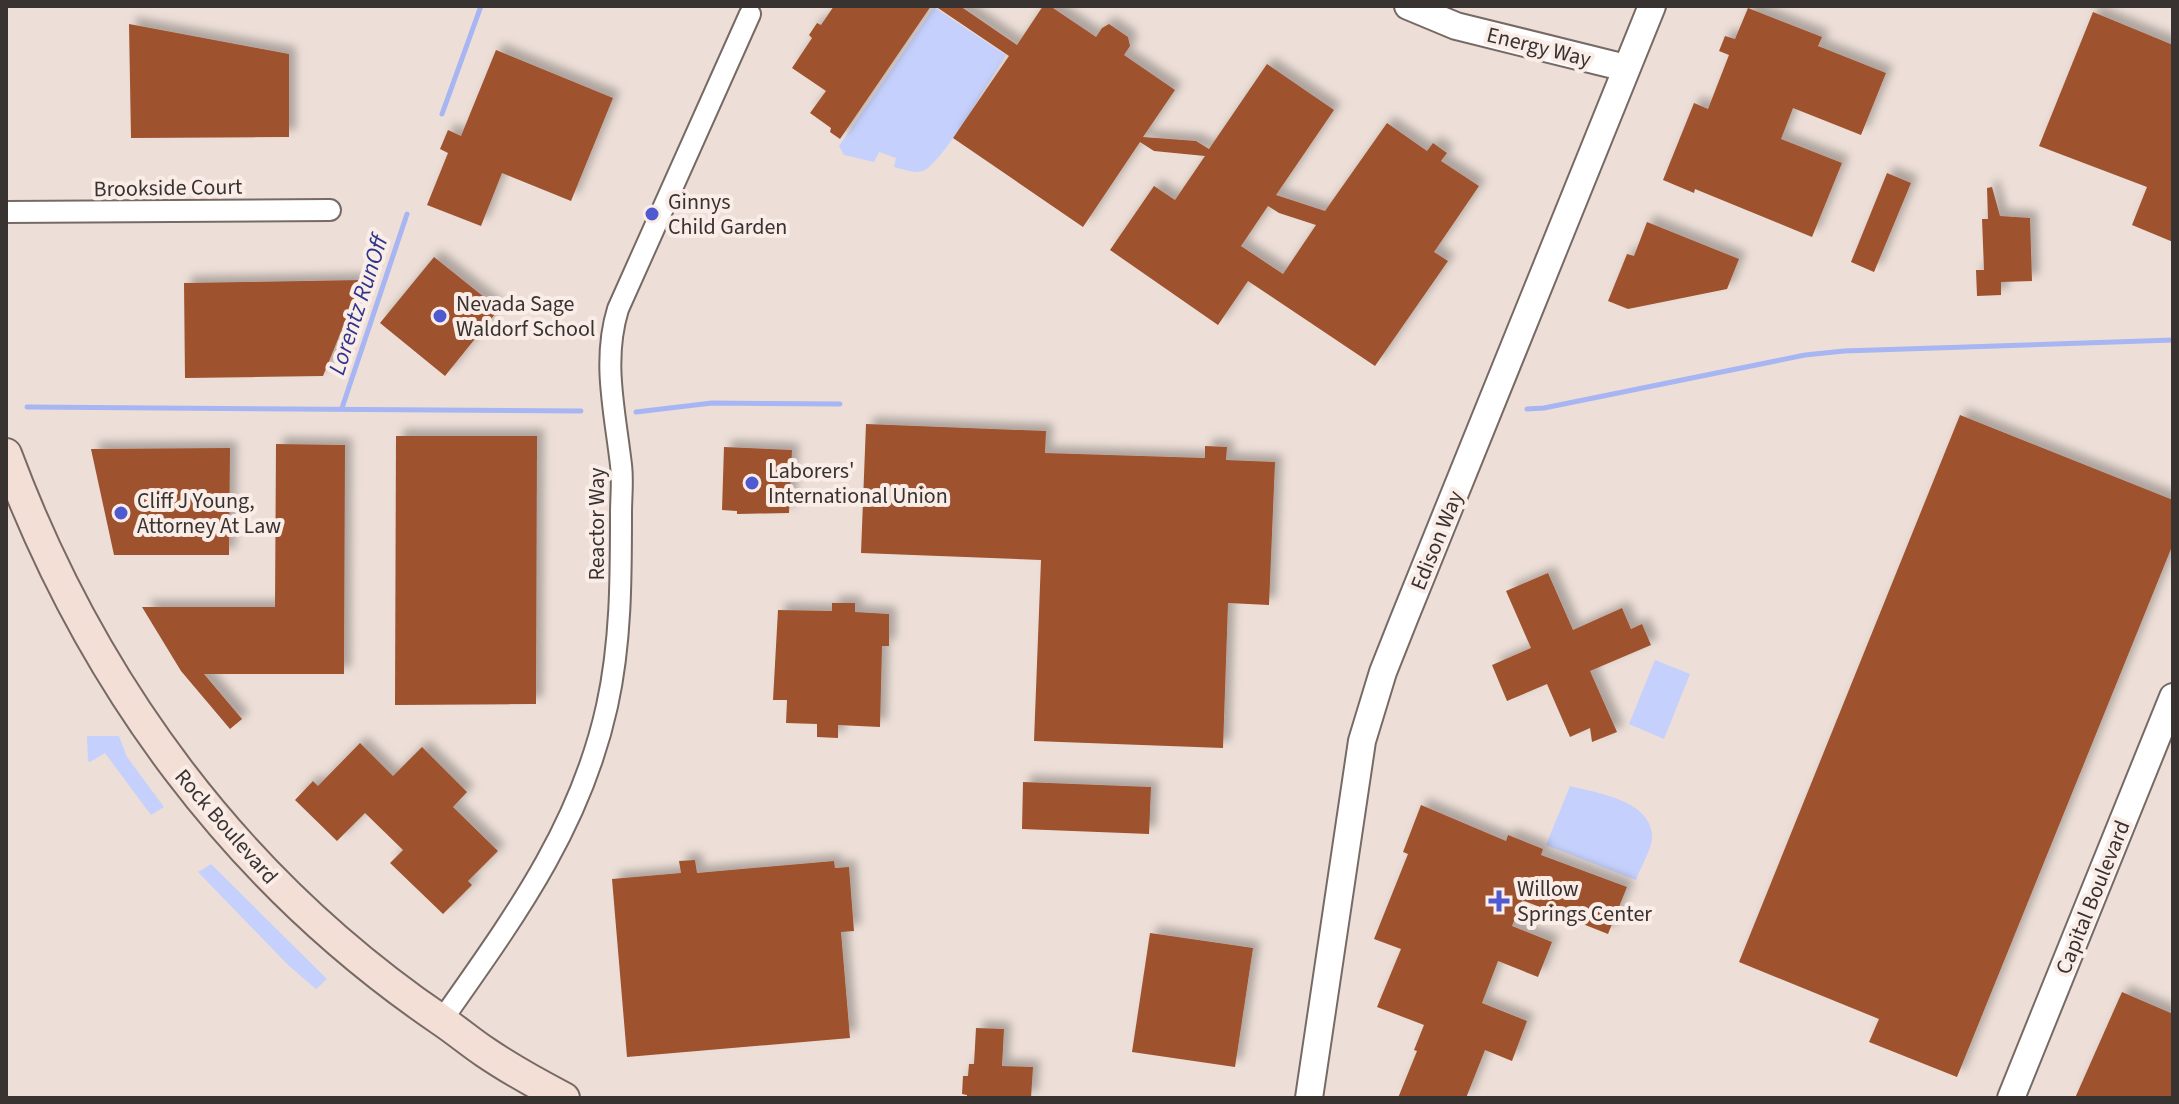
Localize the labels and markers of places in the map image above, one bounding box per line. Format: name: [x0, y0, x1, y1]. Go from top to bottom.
place label: Ginnys Child Garden: [668, 186, 787, 243]
marker: Ginnys Child Garden: [643, 205, 661, 223]
place label: Nevada Sage Waldorf School: [456, 288, 595, 345]
marker: Nevada Sage Waldorf School: [431, 307, 449, 325]
place label: Laborers' International Union: [768, 455, 948, 512]
marker: Laborers' International Union: [743, 474, 761, 492]
place label: Cliff J Young, Attorney At Law: [137, 485, 281, 542]
marker: Cliff J Young, Attorney At Law: [112, 504, 130, 522]
place label: Willow Springs Center: [1517, 873, 1652, 930]
marker: Willow Springs Center: [1488, 890, 1510, 912]

